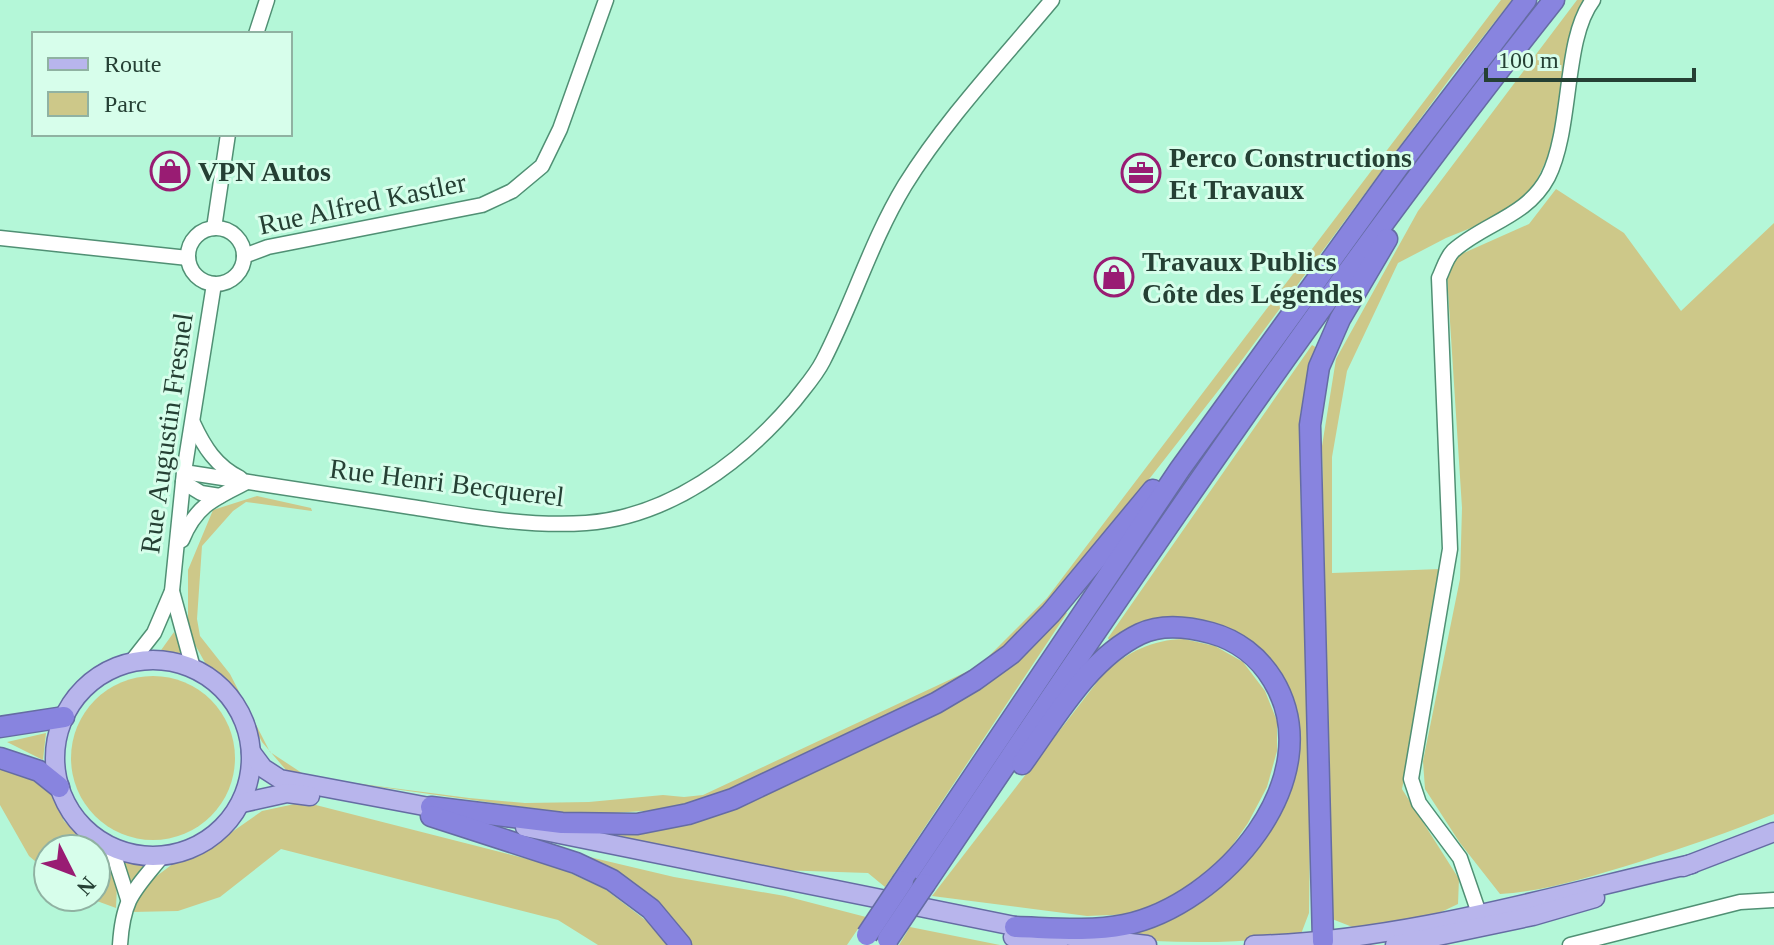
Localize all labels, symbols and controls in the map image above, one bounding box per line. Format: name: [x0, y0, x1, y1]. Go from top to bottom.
legend: [32, 32, 292, 136]
scale bar: [1486, 32, 1694, 82]
text: 100 m: [1498, 47, 1559, 73]
text: Route: [104, 51, 161, 77]
text: Parc: [104, 91, 147, 117]
place label: Perco Constructions Et Travaux: [1169, 142, 1412, 205]
shop icon: VPN Autos: [149, 150, 191, 192]
office icon: Perco Constructions Et Travaux: [1120, 152, 1162, 194]
place label: VPN Autos: [198, 156, 331, 187]
street label: Rue Alfred Kastler: [255, 166, 469, 241]
place label: Travaux Publics Côte des Légendes: [1142, 246, 1363, 309]
shop icon: Travaux Publics Côte des Légendes: [1093, 256, 1135, 298]
street label: Rue Augustin Fresnel: [134, 311, 199, 555]
street label: Rue Henri Becquerel: [328, 453, 566, 512]
north arrow: [32, 833, 112, 913]
text: N: [72, 872, 101, 900]

